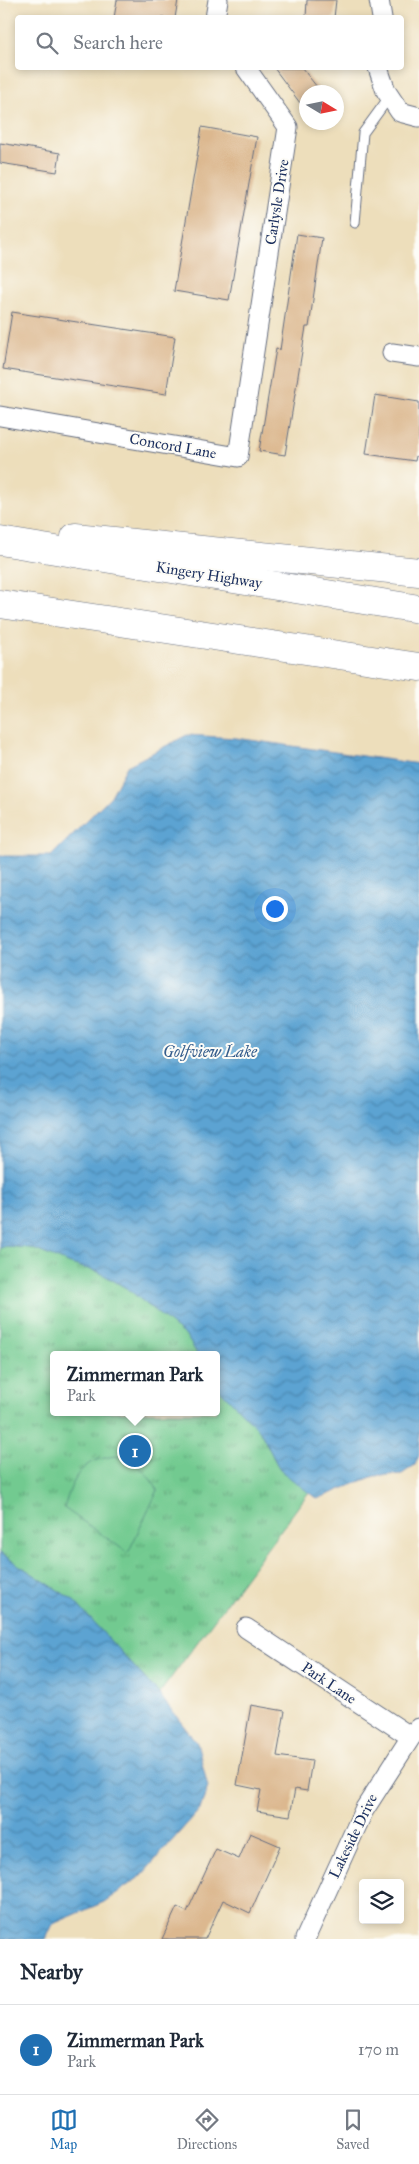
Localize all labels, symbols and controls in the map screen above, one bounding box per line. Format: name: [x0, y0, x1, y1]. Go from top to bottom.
search box: [15, 15, 404, 70]
icon: search: [33, 29, 61, 57]
text: Search here: [73, 31, 163, 54]
north arrow: [299, 85, 344, 130]
street label: Carlysle Drive: [261, 158, 293, 246]
street label: Concord Lane: [128, 429, 218, 463]
street label: Kingery Highway: [155, 558, 264, 592]
your location: [262, 896, 288, 922]
water label: Golfview Lake: [163, 1042, 258, 1061]
popup: [50, 1351, 220, 1416]
text: Zimmerman Park: [67, 1363, 203, 1386]
text: Park: [67, 1386, 96, 1405]
pin: 1: [119, 1432, 151, 1470]
street label: Park Lane: [298, 1658, 360, 1708]
street label: Lakeside Drive: [325, 1791, 381, 1881]
map controls: [359, 1879, 404, 1924]
button: layers: [359, 1879, 404, 1924]
text: Nearby: [20, 1959, 83, 1985]
text: Zimmerman Park: [67, 2029, 204, 2052]
text: 1: [33, 2040, 39, 2059]
text: 170 m: [358, 2040, 399, 2059]
text: Park: [67, 2052, 96, 2071]
tab: Map: [50, 2106, 78, 2153]
tab: Directions: [177, 2106, 237, 2153]
tab: Saved: [336, 2106, 369, 2153]

